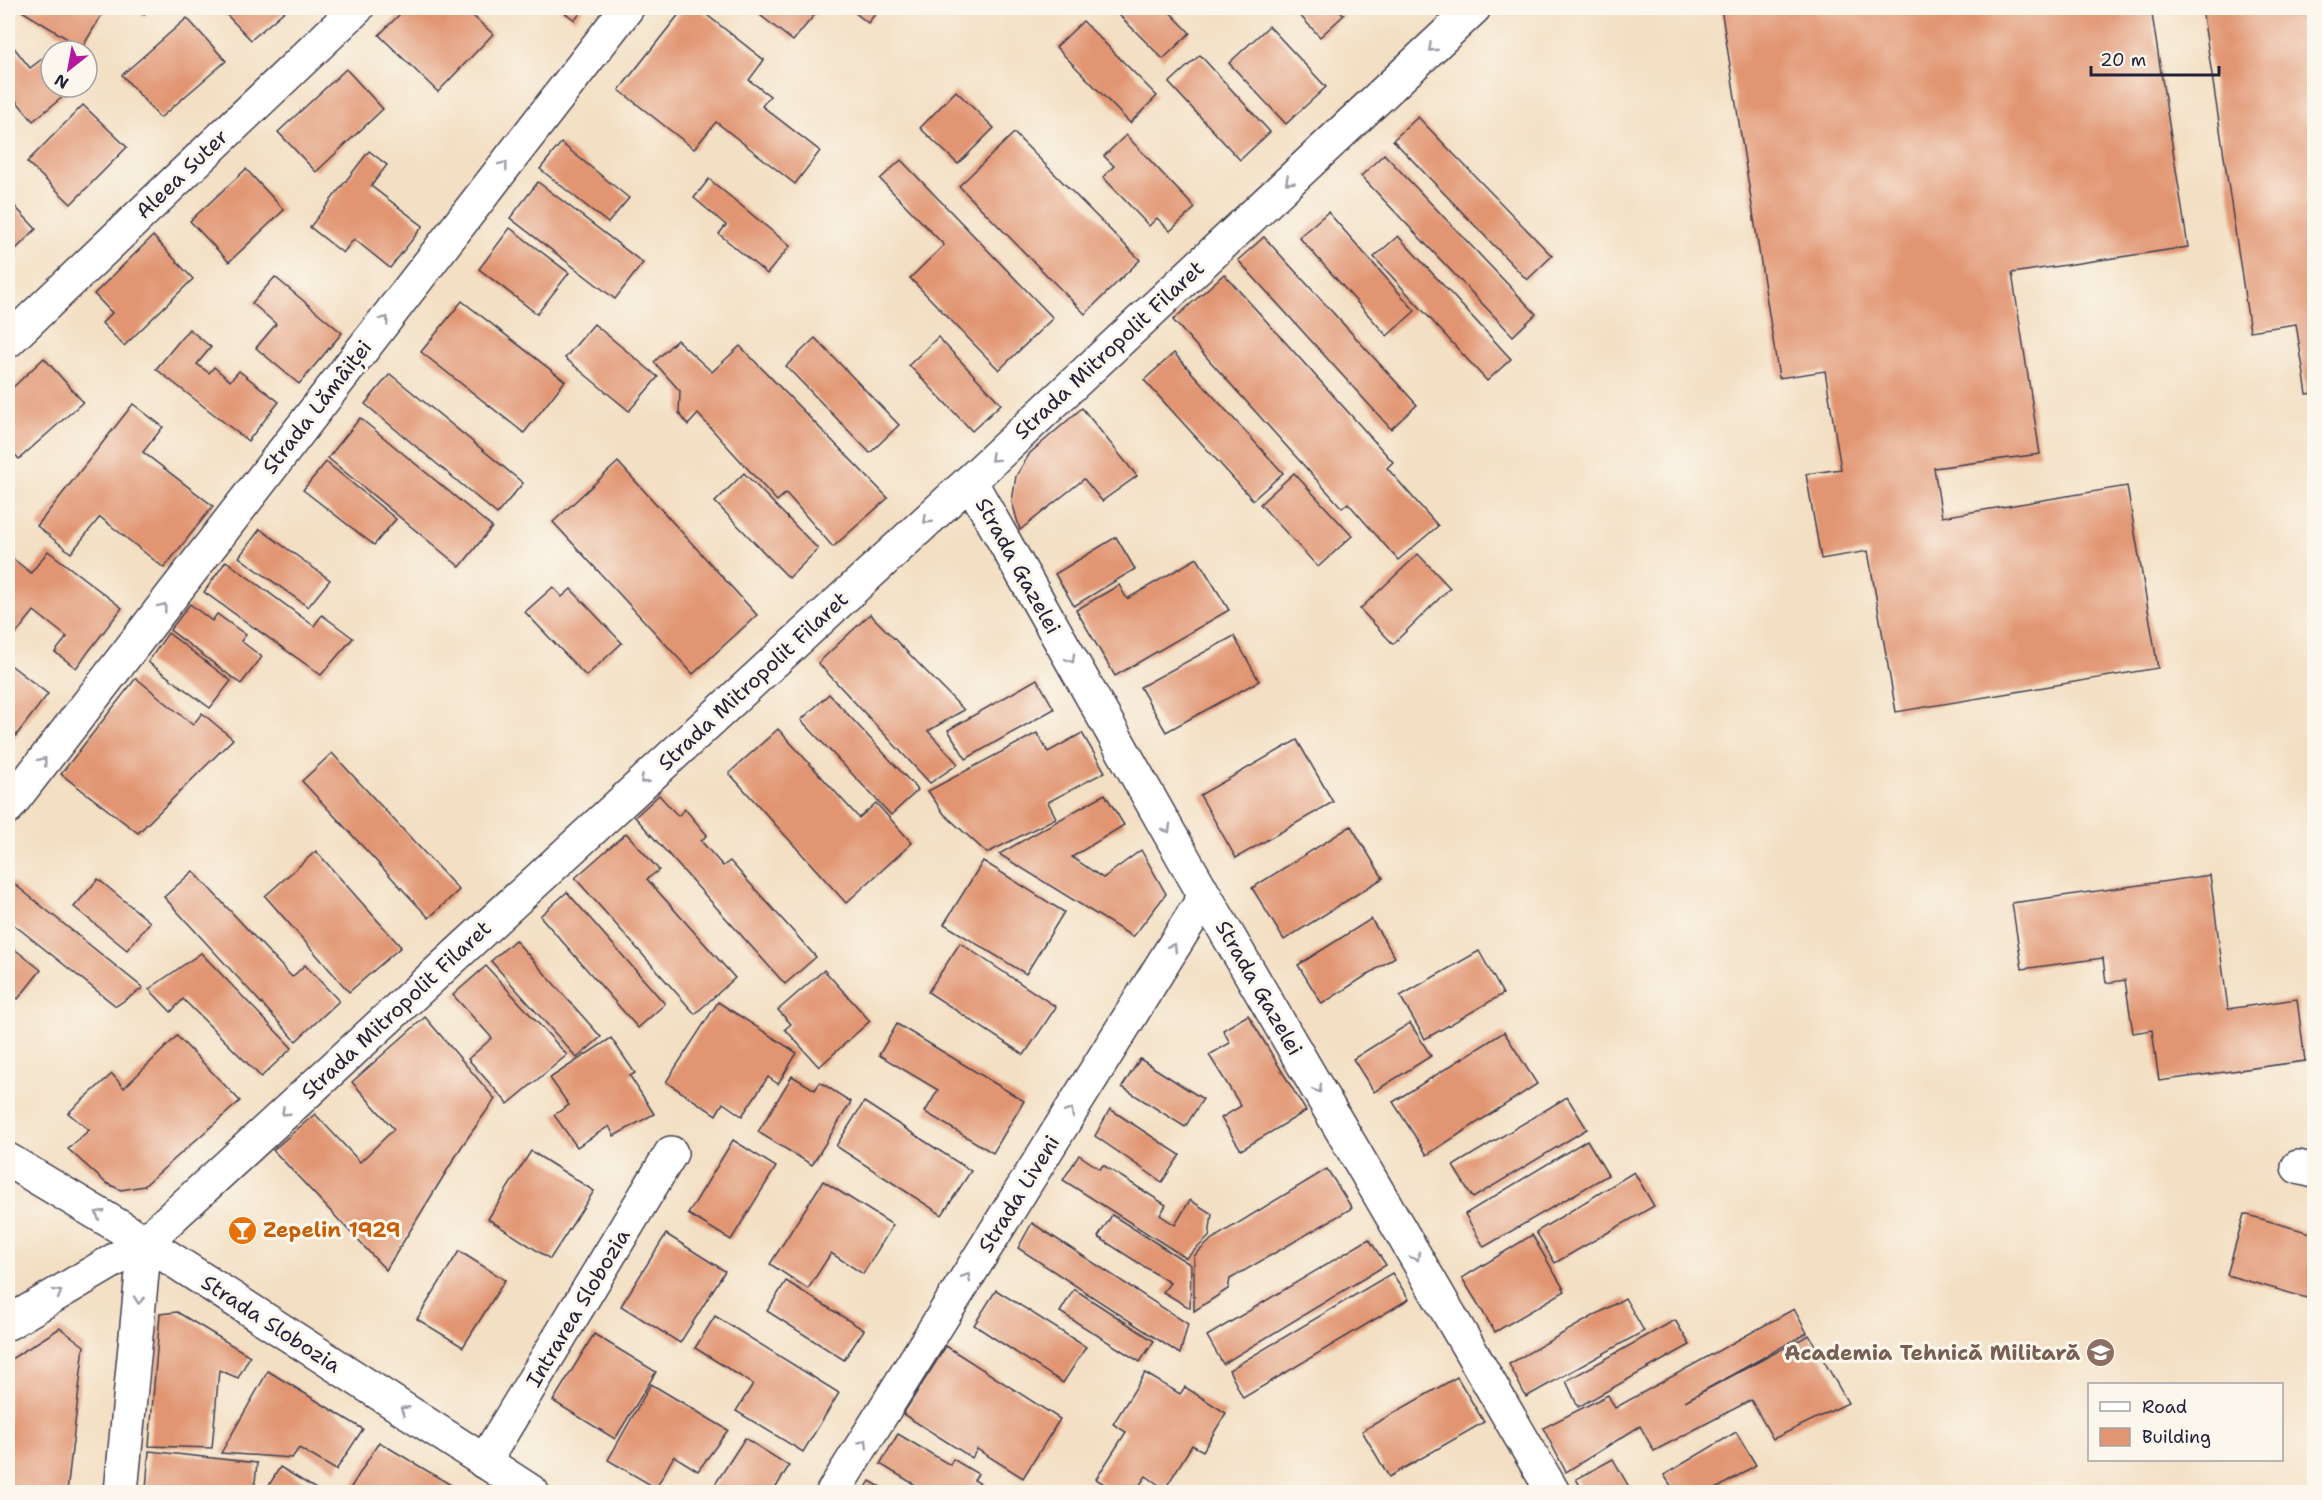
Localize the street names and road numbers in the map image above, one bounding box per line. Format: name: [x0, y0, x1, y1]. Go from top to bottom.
street label: Aleea Suter: [130, 123, 234, 225]
street label: Strada Mitropolit Filaret: [1008, 254, 1210, 446]
street label: Strada Lămâiței: [256, 334, 378, 480]
street label: Strada Gazelei: [969, 493, 1067, 639]
street label: Strada Mitropolit Filaret: [652, 585, 854, 777]
street label: Strada Mitropolit Filaret: [295, 914, 497, 1106]
street label: Strada Gazelei: [1209, 915, 1309, 1061]
street label: Strada Liveni: [972, 1130, 1066, 1258]
street label: Intrarea Slobozia: [520, 1224, 636, 1392]
street label: Strada Slobozia: [196, 1268, 346, 1380]

